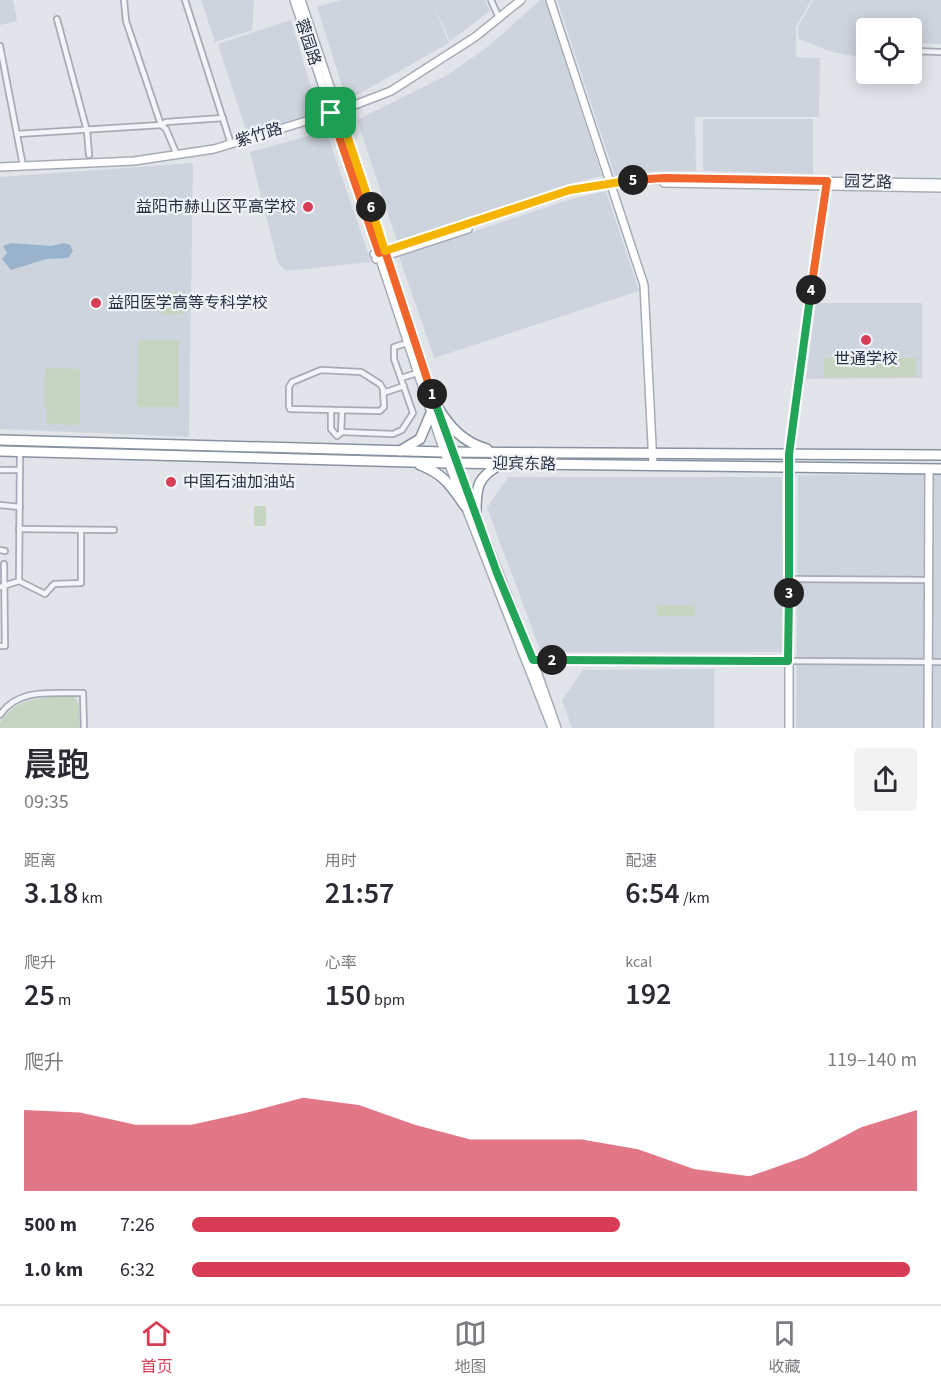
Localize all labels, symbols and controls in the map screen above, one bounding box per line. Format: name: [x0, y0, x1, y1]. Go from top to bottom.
street label: 蓉园路: [290, 16, 326, 68]
map controls: [856, 18, 922, 84]
button: locate: [856, 18, 922, 84]
pin: [305, 87, 356, 138]
icon: arrive: [314, 96, 347, 129]
street label: 紫竹路: [233, 117, 285, 153]
pin: 5: [618, 165, 648, 195]
text: 5: [629, 169, 637, 191]
street label: 园艺路: [844, 171, 892, 193]
pin: 6: [356, 192, 386, 222]
place label: 益阳市赫山区平高学校: [136, 196, 296, 218]
text: 6: [367, 196, 375, 218]
marker: 益阳市赫山区平高学校: [301, 200, 315, 214]
pin: 4: [796, 275, 826, 305]
text: 4: [807, 279, 815, 301]
place label: 益阳医学高等专科学校: [108, 292, 268, 314]
marker: 益阳医学高等专科学校: [89, 296, 103, 310]
marker: 世通学校: [859, 333, 873, 347]
place label: 世通学校: [834, 348, 898, 370]
pin: 1: [417, 379, 447, 409]
text: 1: [428, 383, 436, 405]
street label: 迎宾东路: [492, 452, 556, 476]
place label: 中国石油加油站: [183, 471, 295, 493]
marker: 中国石油加油站: [164, 475, 178, 489]
pin: 3: [774, 578, 804, 608]
text: 3: [785, 582, 793, 604]
pin: 2: [537, 645, 567, 675]
text: 2: [548, 649, 556, 671]
text: 晨跑: [24, 742, 90, 789]
button: share: [854, 748, 917, 811]
text: 09:35: [24, 788, 69, 816]
text: 距离: [24, 850, 56, 872]
text: 用时: [325, 850, 357, 872]
text: 配速: [625, 850, 657, 872]
text: 3.18: [24, 872, 78, 915]
text: 21:57: [325, 872, 394, 915]
text: 6:54: [625, 872, 680, 915]
text: km: [78, 887, 103, 909]
text: /km: [680, 887, 710, 909]
text: kcal: [625, 951, 652, 973]
text: 爬升: [24, 952, 56, 974]
text: 心率: [325, 952, 357, 974]
text: 192: [625, 973, 672, 1016]
text: 25: [24, 974, 55, 1017]
text: 150: [325, 974, 371, 1017]
text: m: [55, 989, 71, 1011]
text: bpm: [371, 989, 405, 1011]
text: 119–140 m: [827, 1046, 917, 1074]
text: 爬升: [24, 1049, 64, 1077]
text: 500 m: [24, 1211, 77, 1239]
text: 7:26: [120, 1211, 155, 1239]
text: 1.0 km: [24, 1256, 83, 1284]
text: 6:32: [120, 1256, 155, 1284]
tab: 首页: [140, 1317, 173, 1378]
tab: 地图: [454, 1317, 487, 1378]
tab: 收藏: [768, 1317, 801, 1378]

